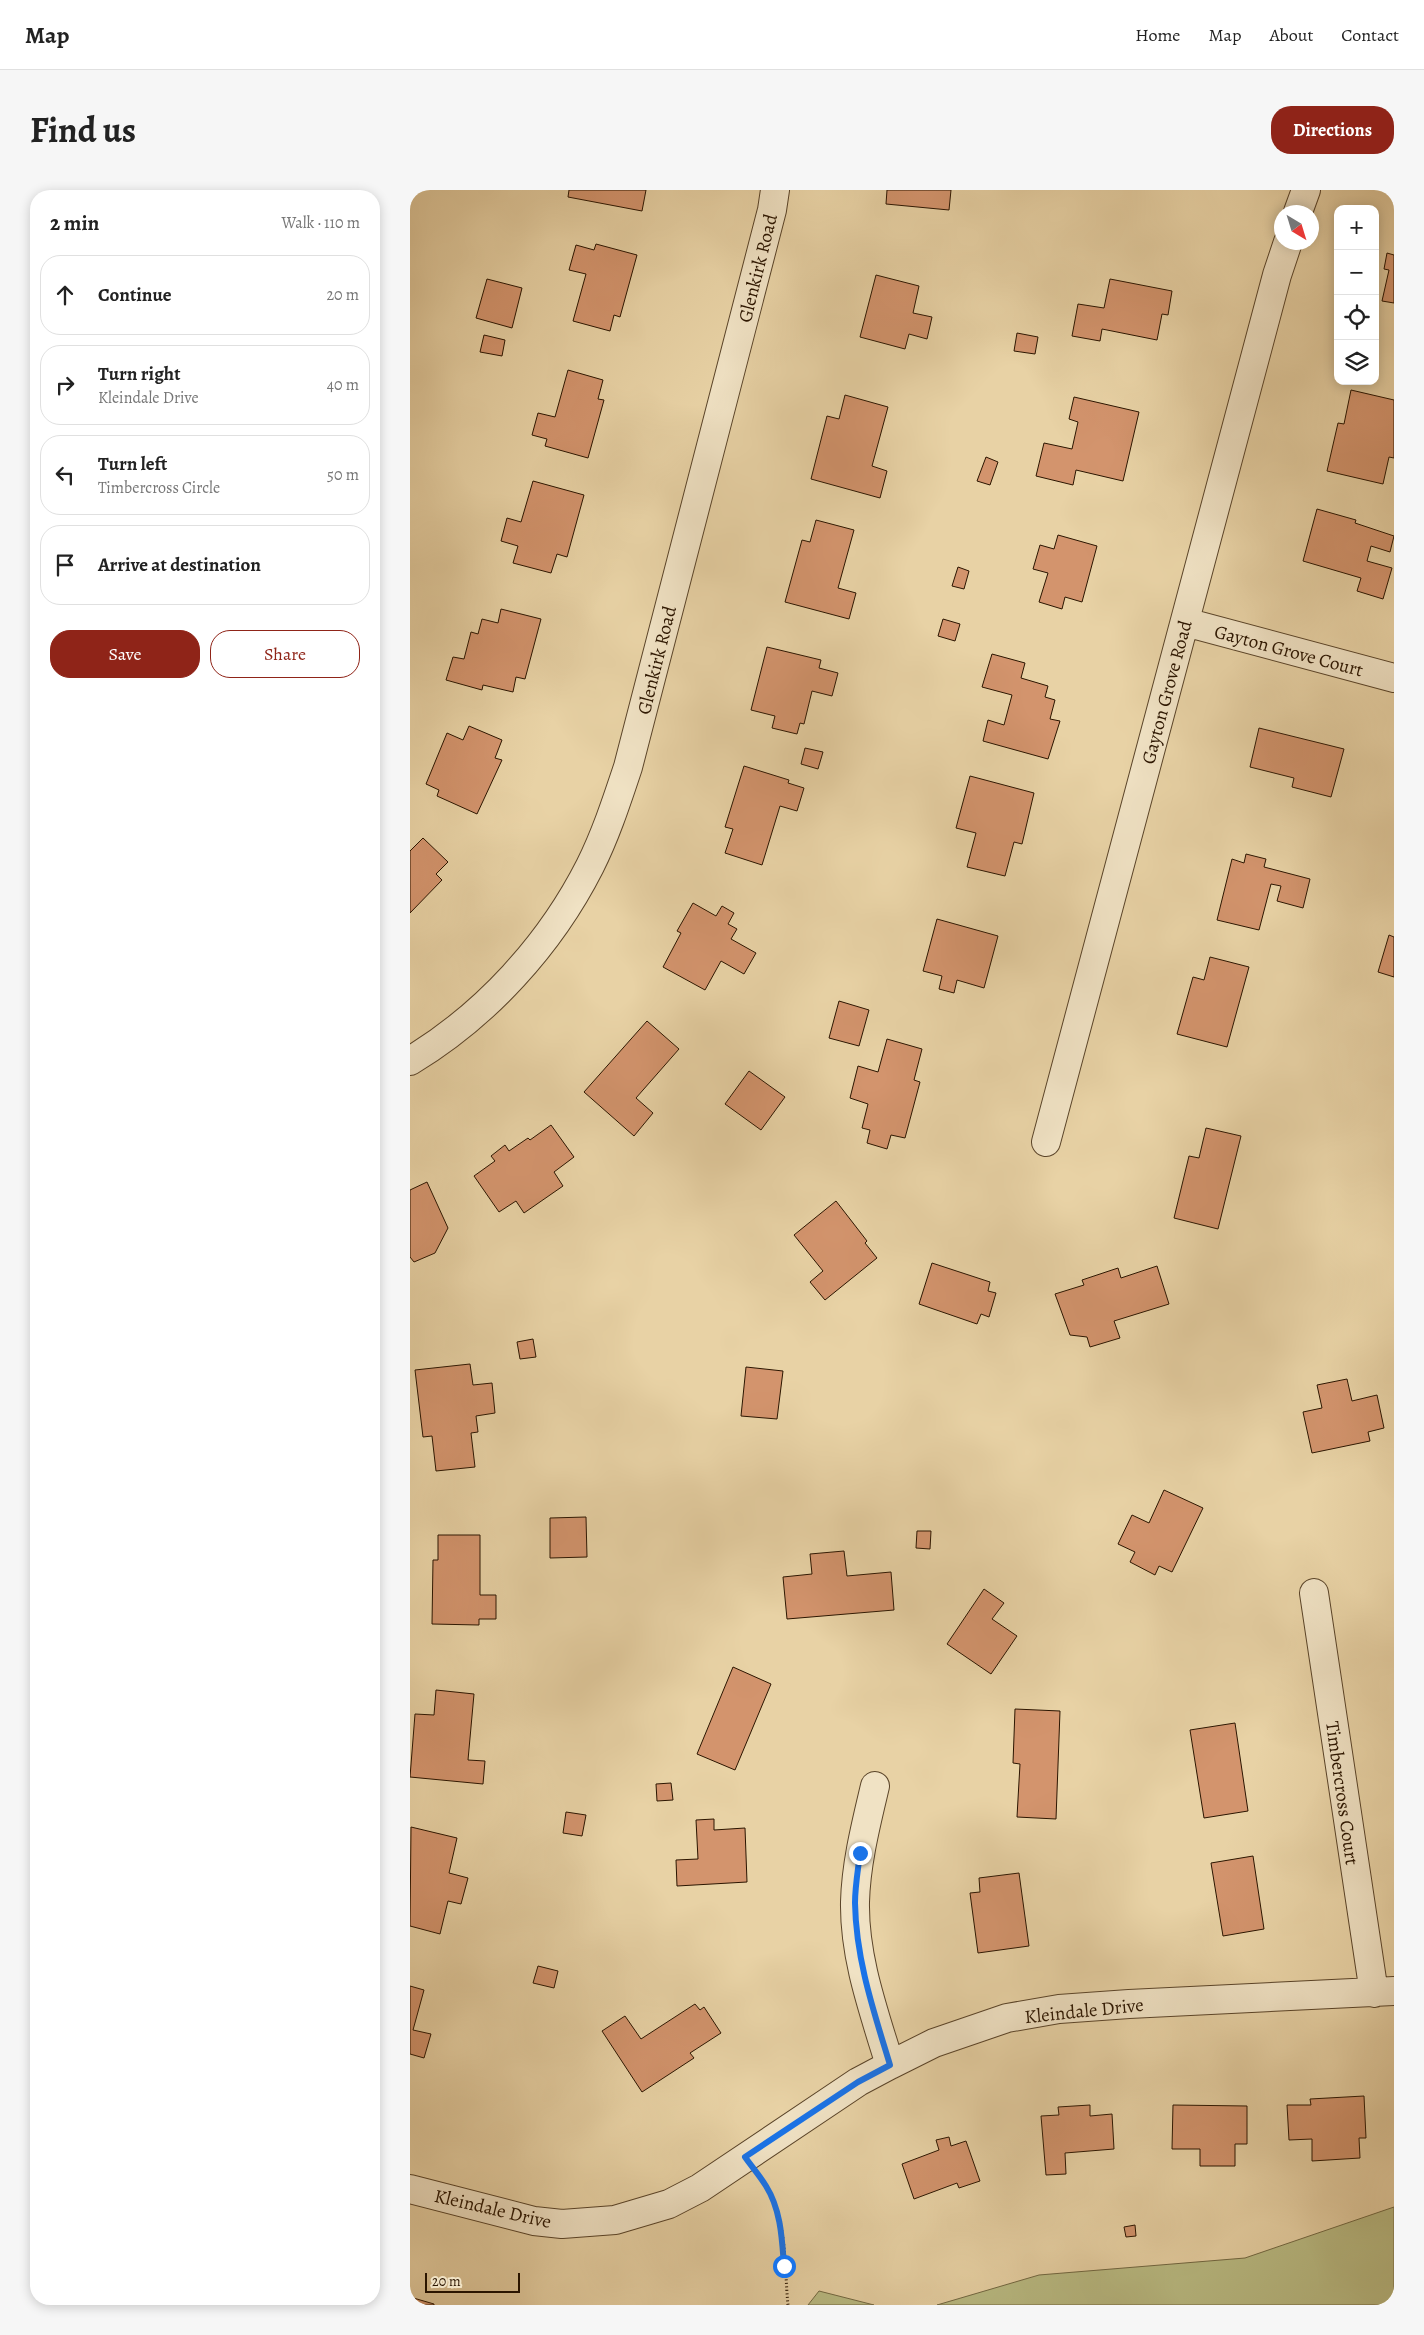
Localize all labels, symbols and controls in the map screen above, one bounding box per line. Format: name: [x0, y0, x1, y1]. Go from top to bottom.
text: Map: [25, 19, 69, 51]
text: Home: [1135, 23, 1180, 47]
text: Map: [1208, 23, 1241, 47]
text: About: [1269, 23, 1313, 47]
text: Contact: [1341, 23, 1399, 47]
text: Find us: [30, 106, 136, 154]
button: Directions: [1271, 106, 1394, 154]
north arrow: [1274, 205, 1319, 250]
map controls: [1334, 205, 1379, 385]
button: +: [1334, 205, 1379, 250]
text: 2 min: [50, 209, 99, 237]
street label: Glenkirk Road: [732, 211, 784, 325]
text: Walk · 110 m: [282, 212, 360, 234]
button: −: [1334, 250, 1379, 295]
icon: ahead: [51, 281, 79, 309]
text: Continue: [98, 282, 172, 308]
text: 20 m: [326, 284, 359, 306]
button: locate: [1334, 295, 1379, 340]
button: layers: [1334, 340, 1379, 385]
text: Turn right: [98, 361, 180, 387]
icon: right: [51, 371, 79, 399]
text: 40 m: [327, 374, 359, 396]
text: Kleindale Drive: [98, 387, 199, 409]
text: Turn left: [98, 451, 167, 477]
icon: left: [51, 461, 79, 489]
text: 50 m: [327, 464, 359, 486]
text: Timbercross Circle: [98, 477, 220, 499]
icon: arrive: [51, 551, 79, 579]
text: Arrive at destination: [98, 552, 261, 578]
street label: Glenkirk Road: [631, 603, 683, 717]
street label: Gayton Grove Road: [1135, 617, 1199, 767]
street label: Gayton Grove Court: [1211, 619, 1366, 683]
button: Save: [50, 630, 200, 678]
button: Share: [210, 630, 360, 678]
street label: Timbercross Court: [1319, 1720, 1365, 1867]
route end: [849, 1842, 872, 1865]
street label: Kleindale Drive: [1023, 1992, 1145, 2030]
street label: Kleindale Drive: [432, 2183, 554, 2235]
route start: [773, 2255, 796, 2278]
scale bar: [425, 2270, 520, 2293]
text: 20 m: [432, 2272, 461, 2291]

